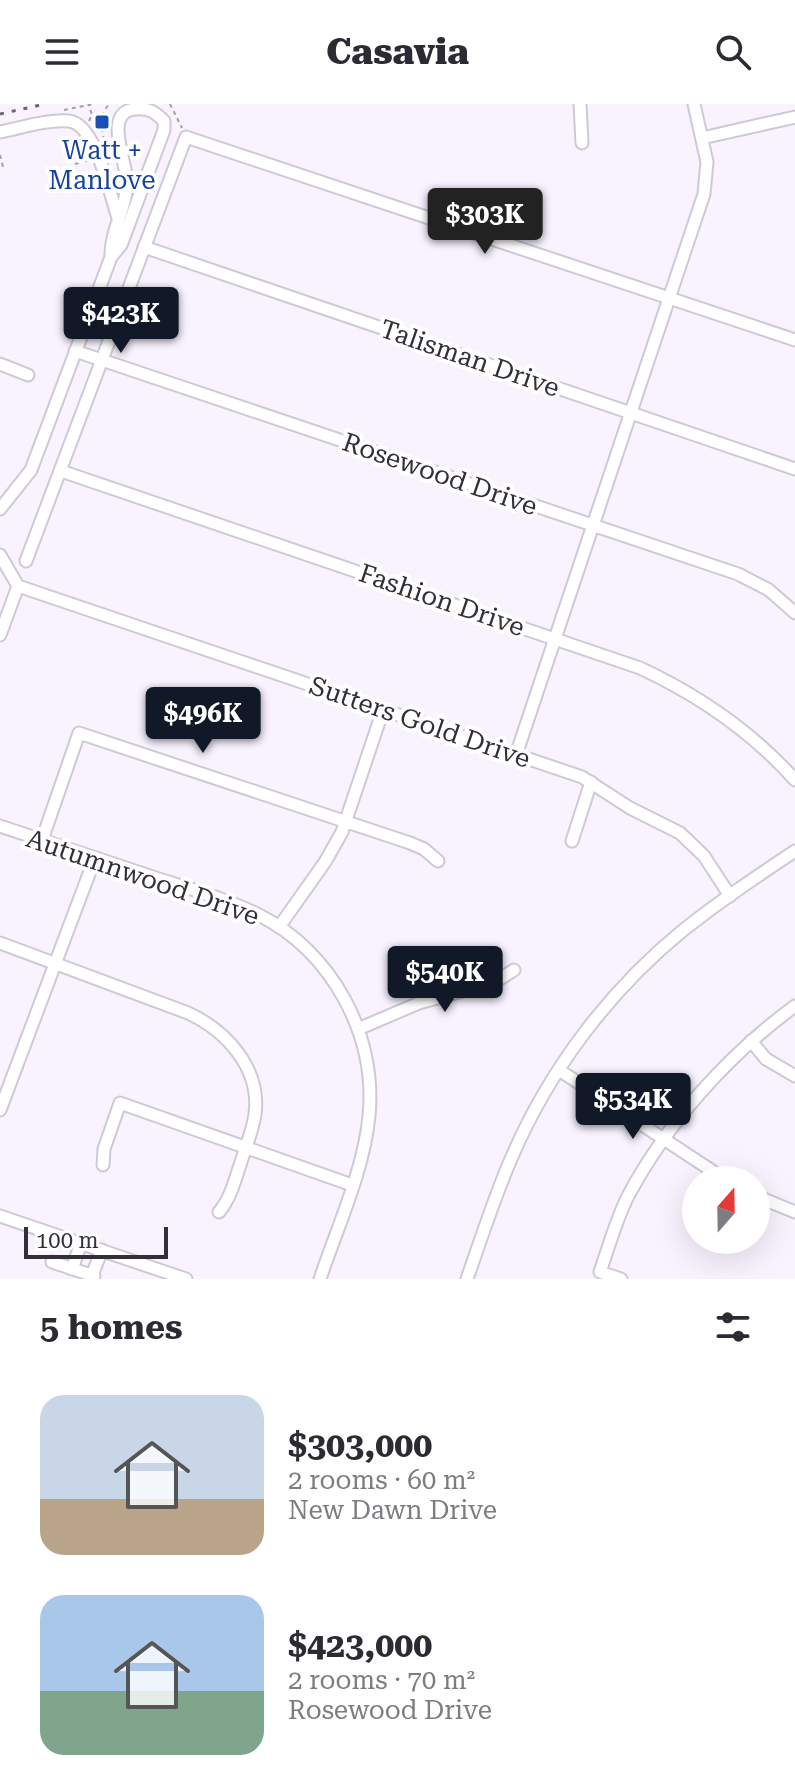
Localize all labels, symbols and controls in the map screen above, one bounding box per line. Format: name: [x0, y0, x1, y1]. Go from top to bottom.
icon: menu: [40, 30, 84, 74]
icon: search: [711, 30, 755, 74]
text: Casavia: [326, 31, 469, 73]
marker: Watt + Manlove: [93, 113, 111, 131]
place label: Watt + Manlove: [48, 135, 156, 195]
pin: $303K: [429, 188, 541, 256]
text: $303K: [446, 199, 524, 229]
pin: $423K: [65, 287, 177, 355]
text: $423K: [82, 298, 160, 328]
street label: Talisman Drive: [376, 313, 564, 403]
street label: Rosewood Drive: [339, 427, 541, 521]
street label: Fashion Drive: [355, 558, 529, 642]
street label: Sutters Gold Drive: [306, 670, 534, 774]
pin: $496K: [147, 687, 259, 755]
text: $496K: [164, 698, 242, 728]
street label: Autumnwood Drive: [23, 823, 263, 931]
pin: $540K: [389, 946, 501, 1014]
text: $540K: [406, 957, 484, 987]
pin: $534K: [577, 1073, 689, 1141]
text: $534K: [594, 1084, 672, 1114]
north arrow: [682, 1166, 770, 1254]
map controls: [682, 1166, 770, 1254]
scale bar: [24, 1223, 168, 1259]
text: 100 m: [36, 1228, 99, 1253]
icon: filters: [711, 1305, 755, 1349]
text: 5 homes: [40, 1307, 183, 1347]
text: $303,000: [288, 1425, 432, 1465]
icon: home: [104, 1427, 200, 1523]
text: 2 rooms · 60 m²: [288, 1465, 475, 1495]
text: New Dawn Drive: [288, 1495, 497, 1525]
text: $423,000: [288, 1625, 432, 1665]
icon: home: [104, 1627, 200, 1723]
text: 2 rooms · 70 m²: [288, 1665, 475, 1695]
text: Rosewood Drive: [288, 1695, 492, 1725]

